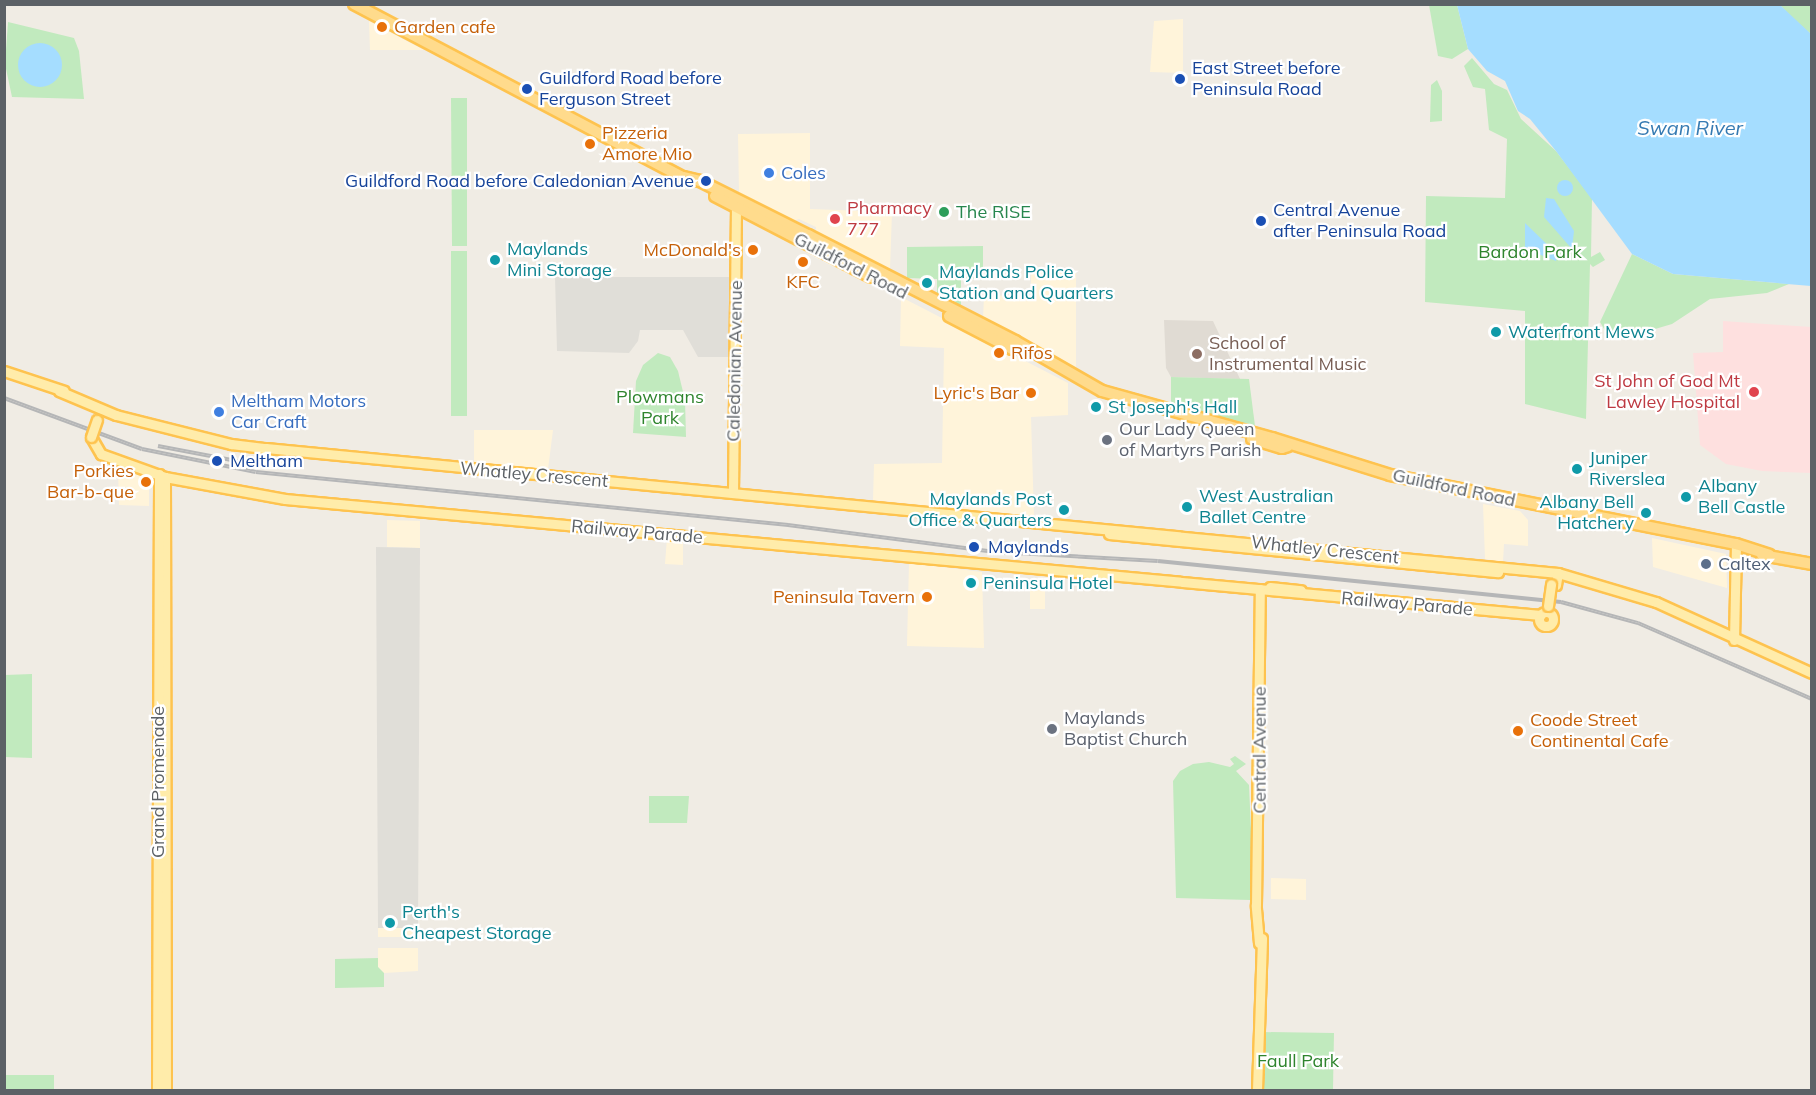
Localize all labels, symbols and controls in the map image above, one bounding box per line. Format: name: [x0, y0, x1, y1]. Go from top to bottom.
place label: Garden cafe: [394, 16, 495, 38]
marker: Garden cafe: [375, 20, 389, 34]
place label: East Street before Peninsula Road: [1192, 58, 1340, 100]
place label: Guildford Road before Ferguson Street: [539, 68, 722, 110]
marker: East Street before Peninsula Road: [1173, 72, 1187, 86]
marker: Guildford Road before Ferguson Street: [520, 82, 534, 96]
water label: Swan River: [1637, 115, 1743, 139]
place label: Pizzeria Amore Mio: [602, 123, 692, 166]
marker: Pizzeria Amore Mio: [583, 137, 597, 151]
place label: Coles: [781, 162, 826, 184]
marker: Coles: [762, 166, 776, 180]
place label: Guildford Road before Caledonian Avenue: [345, 170, 694, 192]
marker: Guildford Road before Caledonian Avenue: [699, 174, 713, 188]
place label: Pharmacy 777: [847, 198, 932, 240]
place label: Central Avenue after Peninsula Road: [1273, 200, 1446, 242]
place label: The RISE: [956, 201, 1031, 223]
marker: The RISE: [937, 205, 951, 219]
marker: Pharmacy 777: [828, 212, 842, 226]
marker: Central Avenue after Peninsula Road: [1254, 214, 1268, 228]
street label: Guildford Road: [790, 228, 912, 304]
place label: Maylands Mini Storage: [507, 239, 612, 282]
place label: McDonald's: [644, 239, 741, 261]
park label: Bardon Park: [1478, 241, 1582, 263]
marker: McDonald's: [746, 243, 760, 257]
marker: Maylands Mini Storage: [488, 253, 502, 267]
marker: KFC: [796, 255, 810, 269]
place label: Maylands Police Station and Quarters: [939, 262, 1114, 304]
place label: KFC: [786, 271, 820, 293]
marker: Maylands Police Station and Quarters: [920, 276, 934, 290]
street label: Caledonian Avenue: [723, 280, 747, 442]
place label: Waterfront Mews: [1508, 321, 1655, 343]
marker: Waterfront Mews: [1489, 325, 1503, 339]
place label: School of Instrumental Music: [1209, 333, 1366, 376]
place label: Rifos: [1011, 342, 1053, 364]
marker: Rifos: [992, 346, 1006, 360]
marker: School of Instrumental Music: [1190, 347, 1204, 361]
place label: St John of God Mt Lawley Hospital: [1594, 371, 1740, 413]
place label: Lyric's Bar: [933, 382, 1019, 404]
marker: St John of God Mt Lawley Hospital: [1745, 383, 1763, 401]
marker: Lyric's Bar: [1024, 386, 1038, 400]
park label: Plowmans Park: [616, 387, 704, 430]
place label: Meltham Motors Car Craft: [231, 391, 366, 434]
place label: St Joseph's Hall: [1108, 396, 1237, 418]
marker: St Joseph's Hall: [1089, 400, 1103, 414]
marker: Meltham Motors Car Craft: [212, 405, 226, 419]
place label: Our Lady Queen of Martyrs Parish: [1119, 419, 1262, 462]
marker: Our Lady Queen of Martyrs Parish: [1100, 433, 1114, 447]
place label: Juniper Riverslea: [1589, 448, 1665, 490]
place label: Meltham: [230, 450, 303, 472]
marker: Meltham: [208, 452, 226, 470]
street label: Whatley Crescent: [459, 458, 609, 492]
place label: Porkies Bar-b-que: [47, 461, 134, 504]
marker: Juniper Riverslea: [1570, 462, 1584, 476]
street label: Guildford Road: [1391, 464, 1517, 512]
marker: Porkies Bar-b-que: [139, 475, 153, 489]
place label: Albany Bell Castle: [1698, 476, 1785, 518]
place label: West Australian Ballet Centre: [1199, 486, 1334, 528]
place label: Maylands Post Office & Quarters: [909, 489, 1052, 532]
marker: Albany Bell Castle: [1679, 490, 1693, 504]
place label: Albany Bell Hatchery: [1540, 492, 1634, 534]
marker: West Australian Ballet Centre: [1180, 500, 1194, 514]
marker: Maylands Post Office & Quarters: [1057, 503, 1071, 517]
marker: Albany Bell Hatchery: [1639, 506, 1653, 520]
street label: Railway Parade: [570, 515, 704, 549]
street label: Whatley Crescent: [1250, 531, 1400, 569]
place label: Maylands: [988, 536, 1069, 558]
marker: Maylands: [965, 538, 983, 556]
place label: Caltex: [1718, 553, 1771, 575]
marker: Caltex: [1699, 557, 1713, 571]
place label: Peninsula Hotel: [983, 572, 1113, 594]
marker: Peninsula Hotel: [964, 576, 978, 590]
place label: Peninsula Tavern: [773, 586, 915, 608]
street label: Railway Parade: [1340, 587, 1474, 621]
marker: Peninsula Tavern: [920, 590, 934, 604]
street label: Central Avenue: [1249, 686, 1271, 814]
street label: Grand Promenade: [147, 706, 169, 858]
place label: Maylands Baptist Church: [1064, 708, 1187, 750]
place label: Coode Street Continental Cafe: [1530, 710, 1669, 752]
marker: Maylands Baptist Church: [1045, 722, 1059, 736]
marker: Coode Street Continental Cafe: [1511, 724, 1525, 738]
place label: Perth's Cheapest Storage: [402, 902, 551, 944]
marker: Perth's Cheapest Storage: [383, 916, 397, 930]
park label: Faull Park: [1257, 1050, 1339, 1072]

